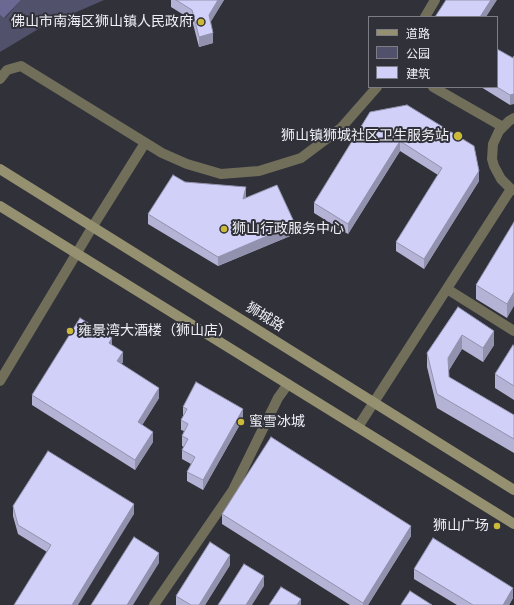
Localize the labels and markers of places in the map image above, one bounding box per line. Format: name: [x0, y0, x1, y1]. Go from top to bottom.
place label: 佛山市南海区狮山镇人民政府: [11, 14, 193, 30]
marker: 佛山市南海区狮山镇人民政府: [196, 17, 206, 27]
place label: 狮山镇狮城社区卫生服务站: [281, 128, 449, 144]
marker: 狮山镇狮城社区卫生服务站: [452, 130, 464, 142]
place label: 狮山行政服务中心: [232, 221, 344, 237]
marker: 狮山行政服务中心: [219, 224, 229, 234]
place label: 雍景湾大酒楼（狮山店）: [78, 323, 232, 339]
marker: 雍景湾大酒楼（狮山店）: [65, 326, 75, 336]
place label: 蜜雪冰城: [249, 414, 305, 430]
marker: 蜜雪冰城: [236, 417, 246, 427]
place label: 狮山广场: [433, 518, 489, 534]
marker: 狮山广场: [492, 521, 502, 531]

